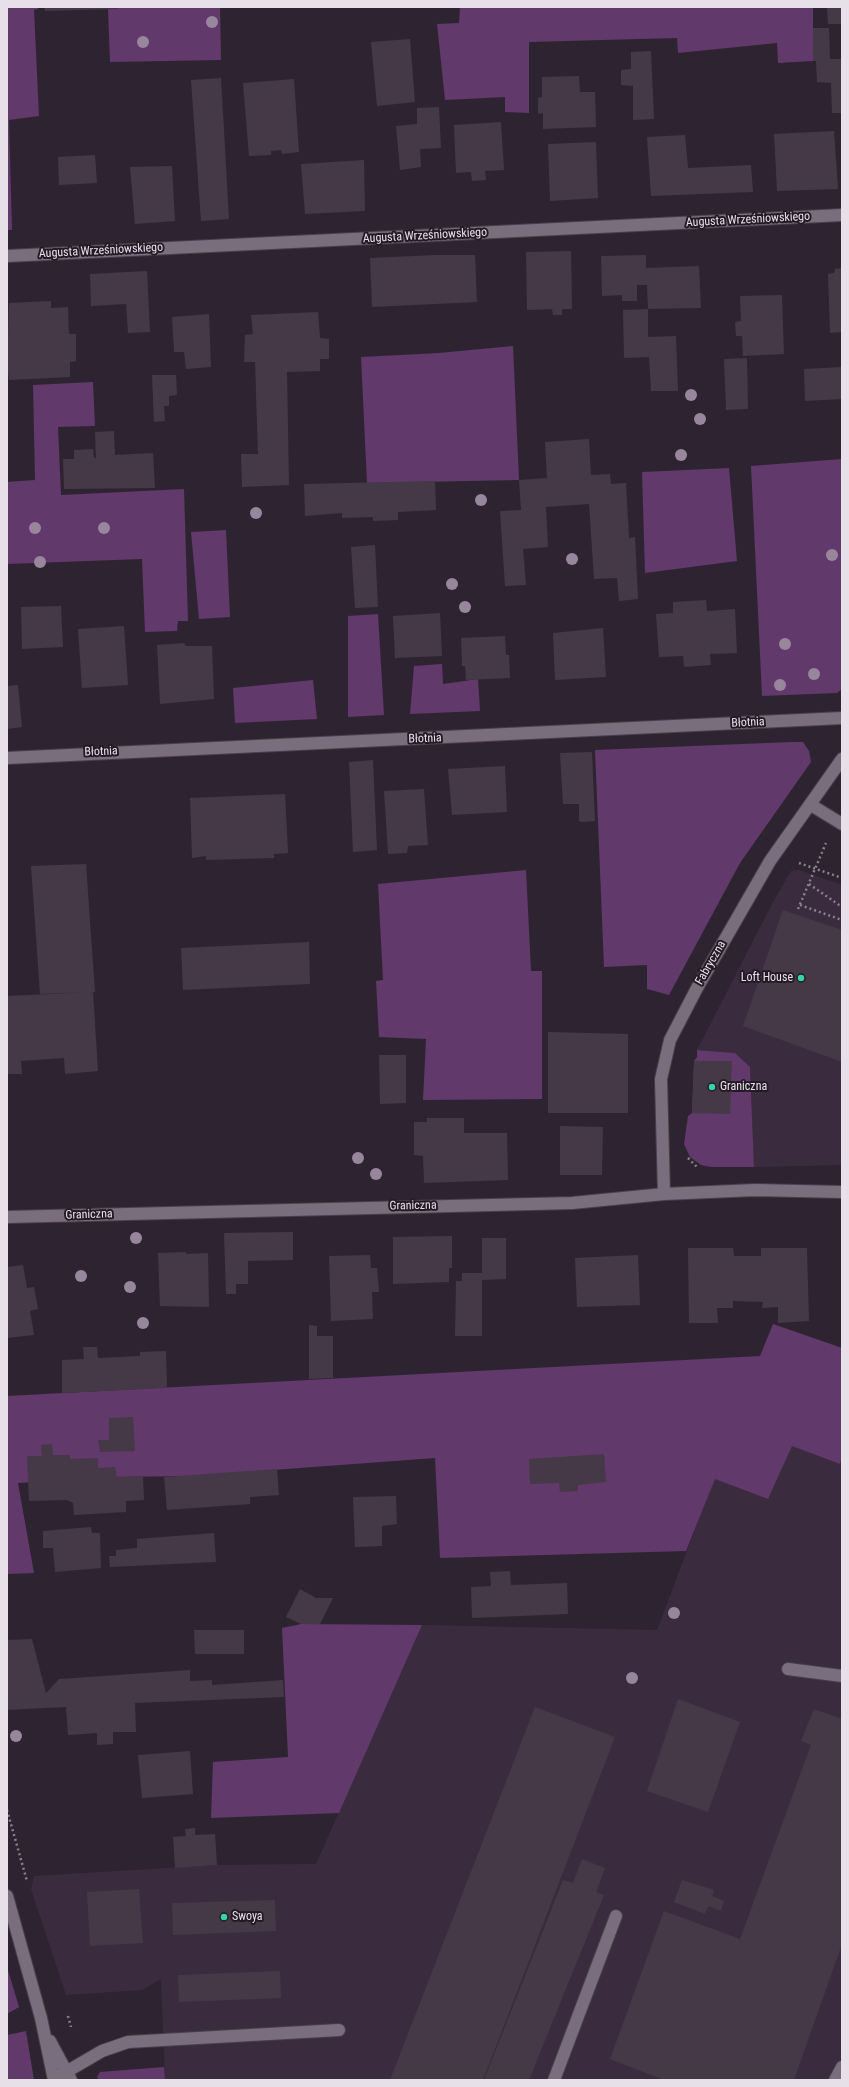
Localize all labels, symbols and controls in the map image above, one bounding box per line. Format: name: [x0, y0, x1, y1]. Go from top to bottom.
street label: Augusta Wrześniowskiego: [685, 210, 811, 230]
street label: Augusta Wrześniowskiego: [362, 226, 488, 246]
street label: Augusta Wrześniowskiego: [38, 241, 164, 261]
street label: Błotnia: [731, 715, 765, 731]
street label: Błotnia: [408, 731, 442, 747]
street label: Błotnia: [84, 744, 118, 760]
street label: Fabryczna: [693, 938, 729, 988]
place label: Loft House: [741, 971, 793, 985]
marker: Loft House: [796, 973, 806, 983]
place label: Graniczna: [720, 1080, 767, 1094]
marker: Graniczna: [707, 1082, 717, 1092]
street label: Graniczna: [389, 1198, 437, 1214]
street label: Graniczna: [65, 1207, 113, 1223]
place label: Swoya: [232, 1910, 263, 1924]
marker: Swoya: [219, 1912, 229, 1922]

